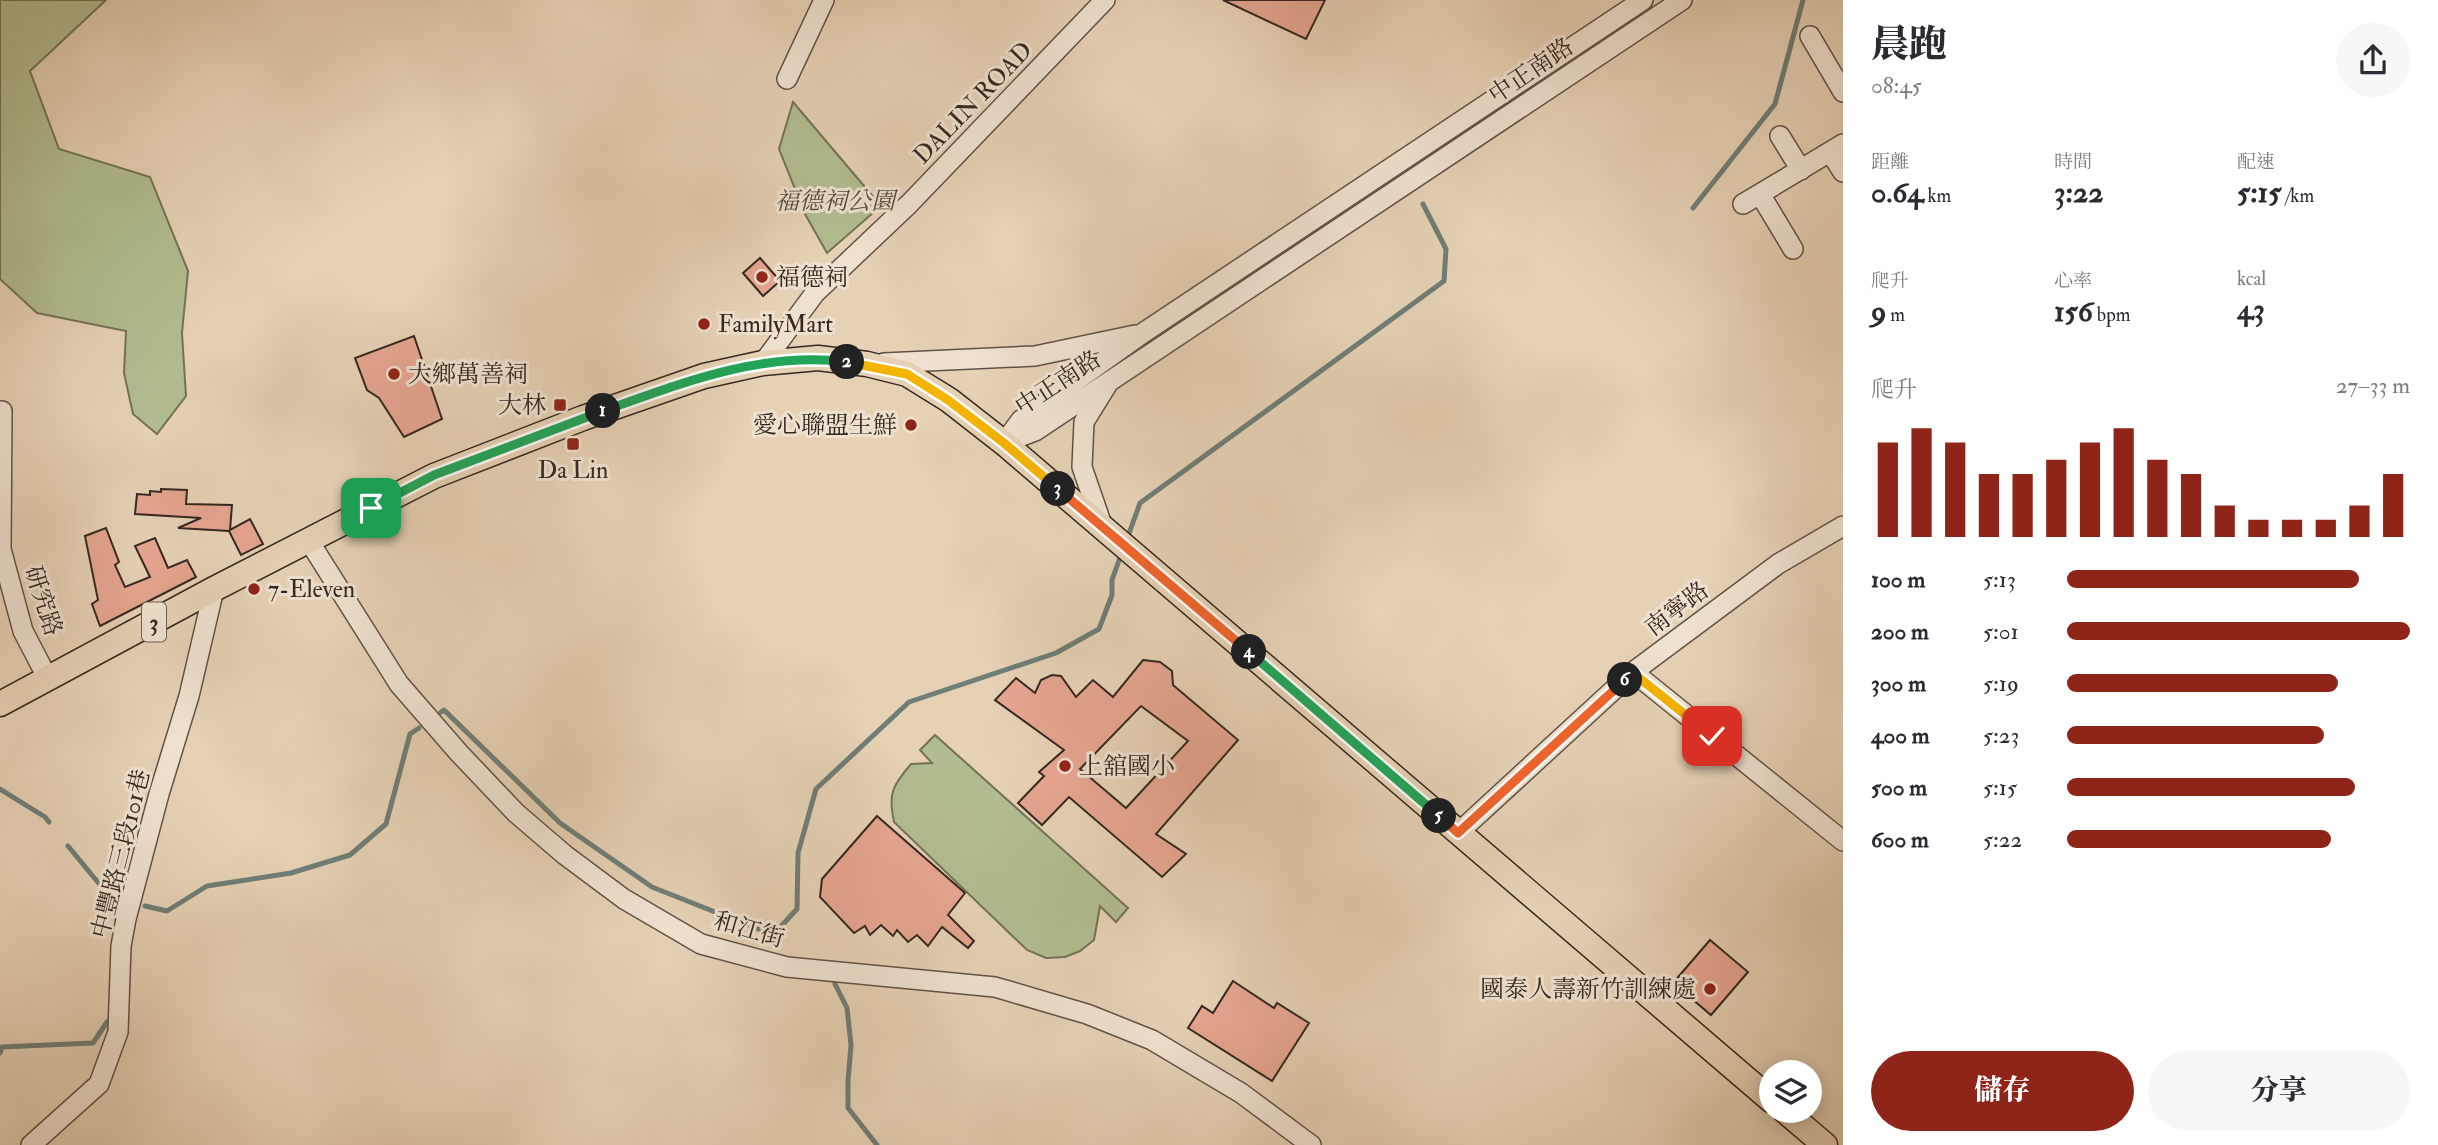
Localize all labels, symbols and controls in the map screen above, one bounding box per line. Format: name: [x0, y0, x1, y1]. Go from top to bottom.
text: 晨跑: [1871, 21, 1947, 69]
button: share: [2336, 23, 2410, 97]
street label: 中正南路: [1483, 31, 1579, 111]
street label: DALIN ROAD: [907, 35, 1039, 171]
text: 08:45: [1871, 71, 1922, 100]
text: 距離: [1871, 150, 1909, 174]
text: 時間: [2054, 150, 2092, 174]
text: 配速: [2237, 150, 2275, 174]
text: 0.64: [1871, 174, 1924, 211]
text: 3:22: [2054, 174, 2103, 211]
text: 5:15: [2237, 174, 2281, 211]
text: km: [1924, 184, 1951, 208]
text: /km: [2281, 184, 2314, 208]
park label: 福德祠公園: [775, 186, 899, 217]
place label: 福德祠: [776, 262, 848, 293]
text: kcal: [2237, 267, 2266, 291]
marker: 福德祠: [754, 269, 770, 285]
text: 爬升: [1871, 269, 1909, 293]
text: 心率: [2054, 269, 2092, 293]
text: 43: [2237, 291, 2265, 328]
text: 9: [1871, 293, 1886, 330]
text: 156: [2054, 293, 2093, 330]
text: m: [1886, 303, 1905, 327]
text: bpm: [2093, 303, 2131, 327]
place label: FamilyMart: [718, 309, 833, 340]
marker: FamilyMart: [696, 316, 712, 332]
pin: 2: [830, 344, 864, 380]
street label: 中正南路: [1009, 344, 1107, 422]
text: 2: [842, 349, 851, 373]
place label: 大鄉萬善祠: [408, 359, 528, 390]
marker: 大鄉萬善祠: [386, 366, 402, 382]
text: 27–33 m: [2336, 371, 2410, 400]
text: 爬升: [1871, 375, 1917, 404]
place label: 大林: [498, 390, 546, 421]
pin: 1: [586, 394, 620, 428]
marker: 大林: [552, 397, 568, 413]
text: 1: [599, 398, 606, 422]
place label: 愛心聯盟生鮮: [753, 410, 897, 441]
marker: 愛心聯盟生鮮: [903, 417, 919, 433]
marker: Da Lin: [565, 436, 581, 452]
place label: Da Lin: [538, 455, 608, 486]
pin: 3: [1040, 472, 1076, 506]
text: 3: [1054, 476, 1061, 500]
pin: [341, 478, 401, 538]
icon: arrive: [352, 489, 390, 527]
street label: 研究路: [17, 562, 69, 640]
text: 100 m: [1871, 565, 1925, 594]
text: 5:13: [1983, 565, 2016, 594]
place label: 7-Eleven: [268, 574, 355, 605]
street label: 南寧路: [1639, 575, 1715, 643]
marker: 7-Eleven: [246, 581, 262, 597]
road number: 3: [142, 602, 166, 642]
text: 200 m: [1871, 617, 1929, 646]
text: 5:01: [1983, 617, 2019, 646]
pin: 4: [1232, 634, 1266, 670]
text: 4: [1243, 639, 1254, 663]
pin: 6: [1608, 662, 1642, 698]
text: 6: [1620, 667, 1629, 691]
text: 300 m: [1871, 669, 1926, 698]
text: 5:19: [1983, 669, 2019, 698]
pin: [1682, 706, 1742, 766]
icon: check: [1693, 717, 1731, 755]
text: 400 m: [1871, 721, 1930, 750]
text: 5:23: [1983, 721, 2019, 750]
place label: 上舘國小: [1079, 751, 1175, 782]
marker: 上舘國小: [1057, 758, 1073, 774]
street label: 中豐路三段101巷: [85, 766, 157, 942]
text: 500 m: [1871, 773, 1927, 802]
text: 5:15: [1983, 773, 2017, 802]
pin: 5: [1422, 798, 1456, 834]
text: 5: [1434, 803, 1443, 827]
text: 600 m: [1871, 825, 1929, 854]
text: 5:22: [1983, 825, 2022, 854]
street label: 和江街: [710, 905, 788, 955]
place label: 國泰人壽新竹訓練處: [1480, 974, 1696, 1005]
marker: 國泰人壽新竹訓練處: [1702, 981, 1718, 997]
button: 儲存: [1871, 1051, 2134, 1131]
button: 分享: [2148, 1051, 2410, 1131]
map controls: [1759, 1060, 1822, 1123]
button: layers: [1759, 1060, 1822, 1123]

